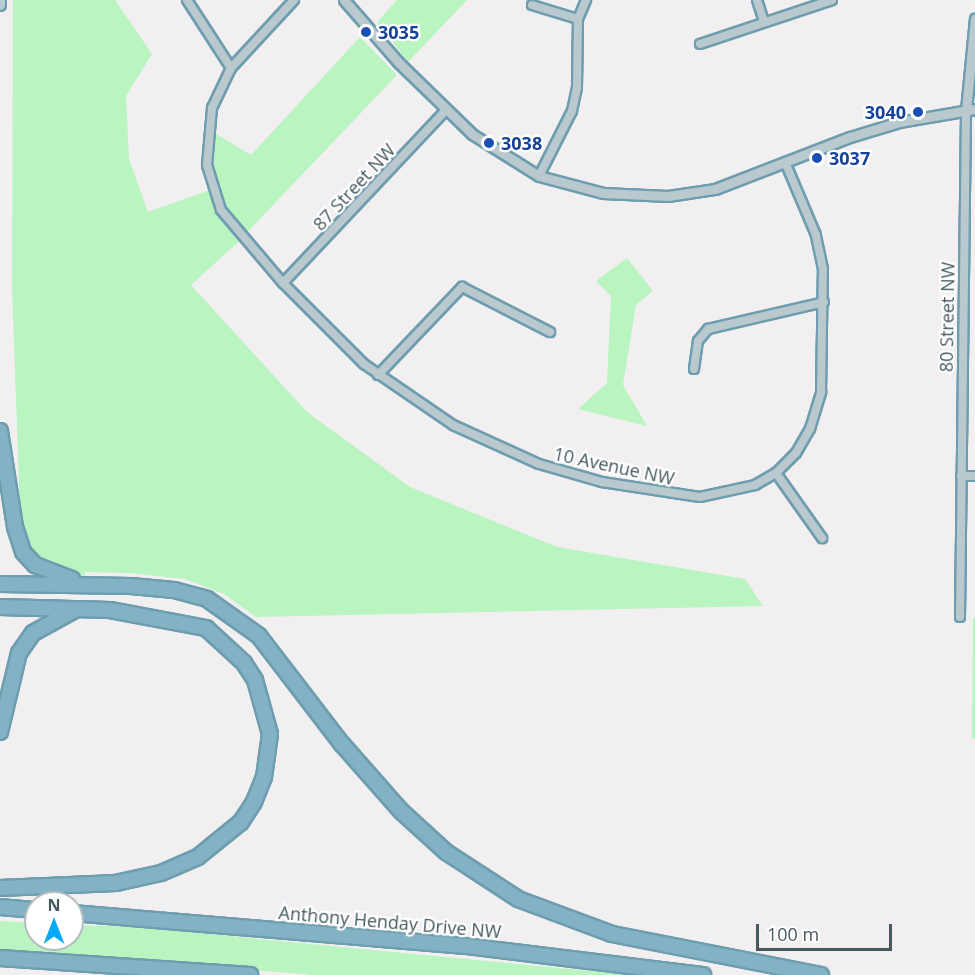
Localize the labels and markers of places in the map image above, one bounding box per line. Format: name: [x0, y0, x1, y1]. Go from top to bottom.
place label: 3035: [378, 21, 419, 43]
marker: 3035: [359, 25, 373, 39]
place label: 3040: [865, 101, 906, 123]
marker: 3040: [911, 105, 925, 119]
place label: 3038: [501, 132, 542, 154]
marker: 3038: [482, 136, 496, 150]
place label: 3037: [829, 147, 870, 169]
marker: 3037: [810, 151, 824, 165]

